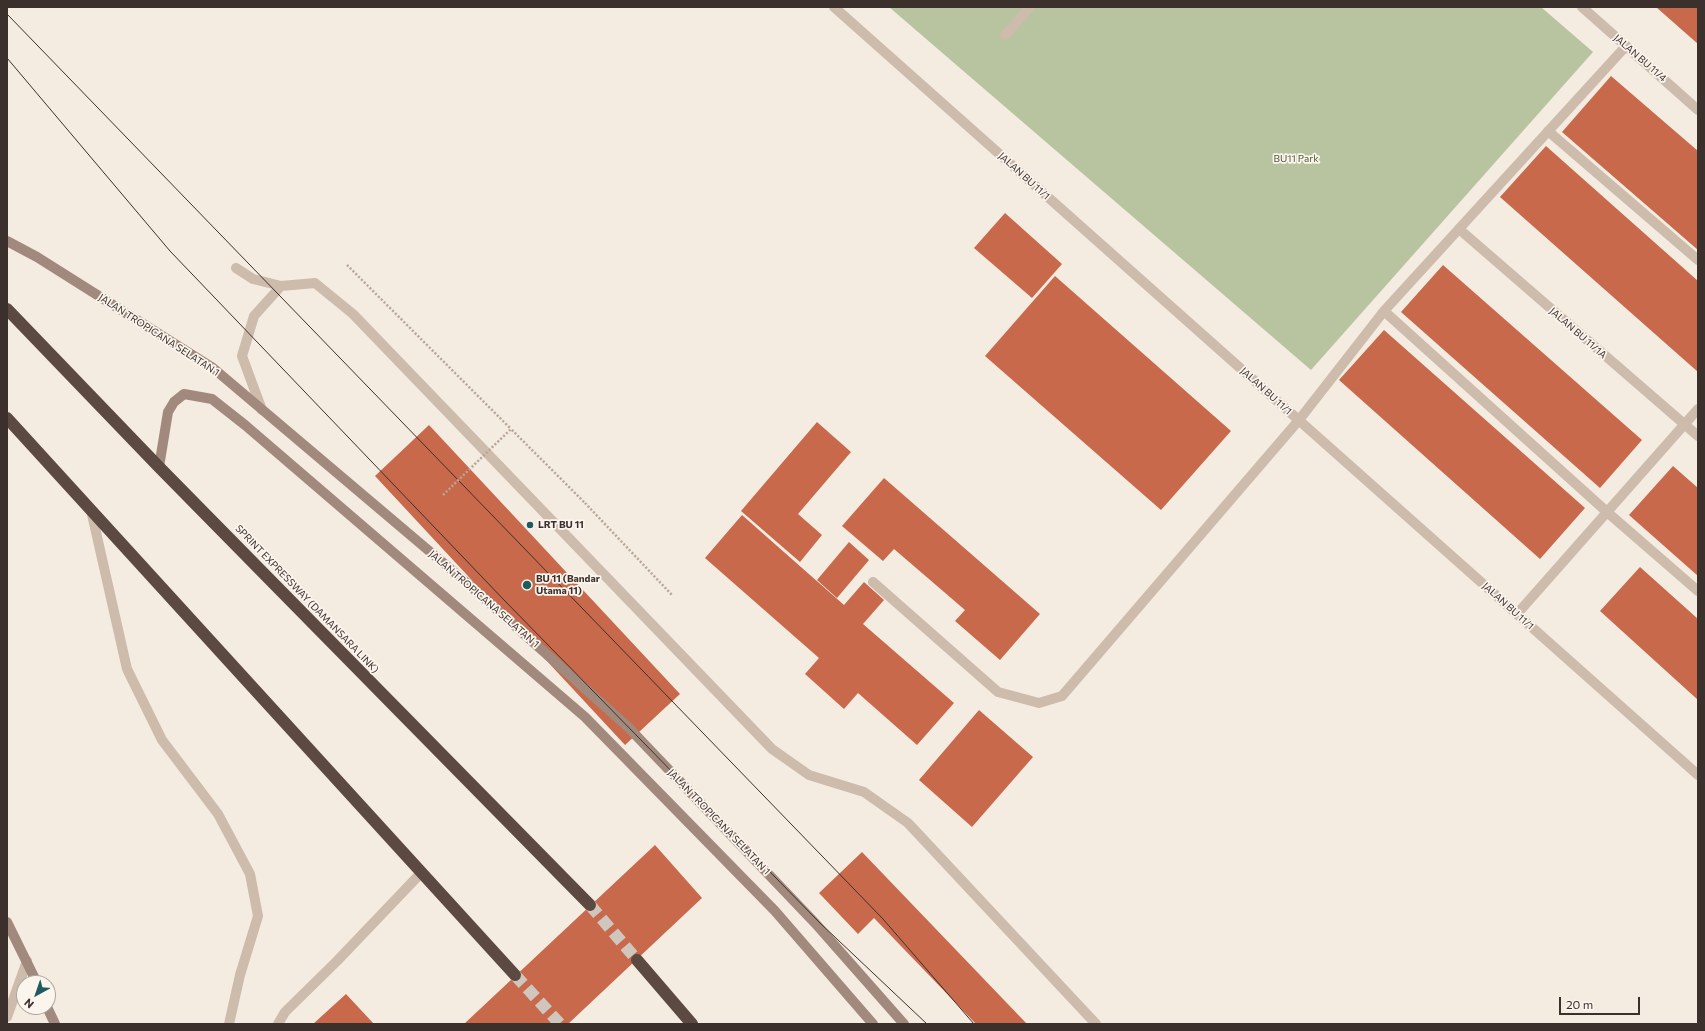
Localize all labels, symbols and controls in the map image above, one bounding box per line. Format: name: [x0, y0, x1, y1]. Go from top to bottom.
street label: JALAN BU 11/4: [1611, 32, 1669, 84]
street label: JALAN BU 11/1: [996, 150, 1052, 202]
park label: BU11 Park: [1273, 153, 1319, 165]
street label: JALAN TROPICANA SELATAN 1: [96, 291, 222, 379]
street label: JALAN BU 11/1A: [1547, 305, 1609, 361]
street label: JALAN BU 11/1: [1238, 365, 1294, 417]
place label: LRT BU 11: [538, 519, 584, 531]
marker: LRT BU 11: [525, 520, 535, 530]
street label: SPRINT EXPRESSWAY (DAMANSARA LINK): [233, 522, 381, 676]
street label: JALAN TROPICANA SELATAN 1: [427, 548, 541, 650]
place label: BU 11 (Bandar Utama 11): [536, 573, 600, 596]
marker: BU 11 (Bandar Utama 11): [521, 579, 533, 591]
street label: JALAN BU 11/1: [1480, 580, 1536, 632]
street label: JALAN TROPICANA SELATAN 1: [665, 767, 773, 877]
north arrow: [16, 975, 56, 1015]
scale bar: [1561, 989, 1642, 1015]
text: N: [21, 996, 36, 1011]
text: 20 m: [1566, 997, 1593, 1011]

